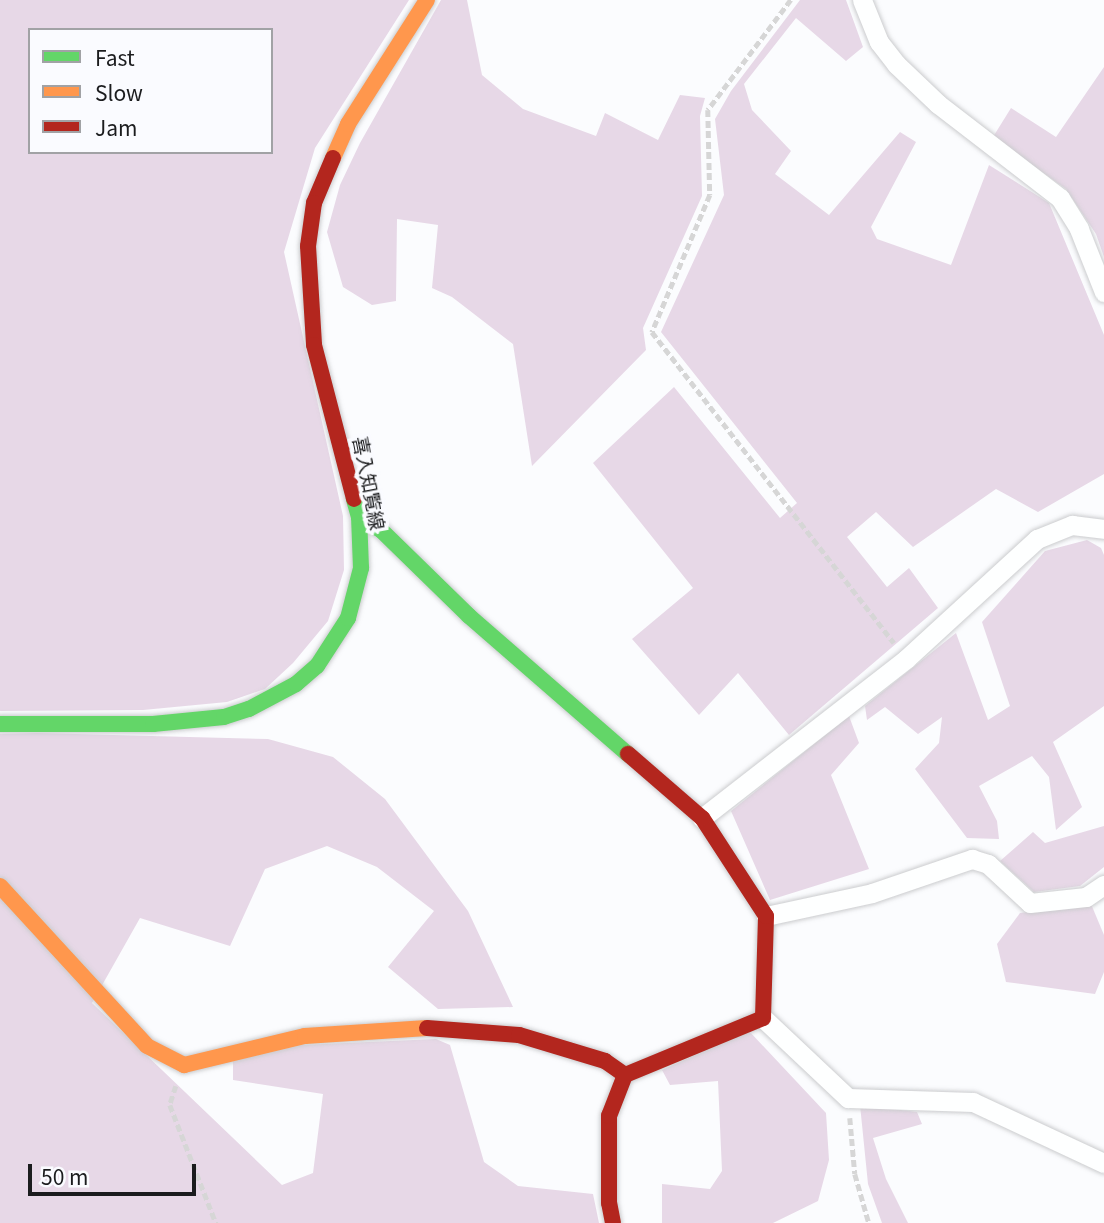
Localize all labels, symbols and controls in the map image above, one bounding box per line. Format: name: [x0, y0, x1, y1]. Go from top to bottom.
legend: [28, 28, 273, 154]
text: Fast: [95, 42, 135, 72]
text: Slow: [95, 77, 143, 107]
text: Jam: [95, 112, 138, 142]
street label: 喜入知覧線: [350, 434, 390, 532]
scale bar: [32, 1150, 200, 1194]
text: 50 m: [41, 1161, 88, 1191]

